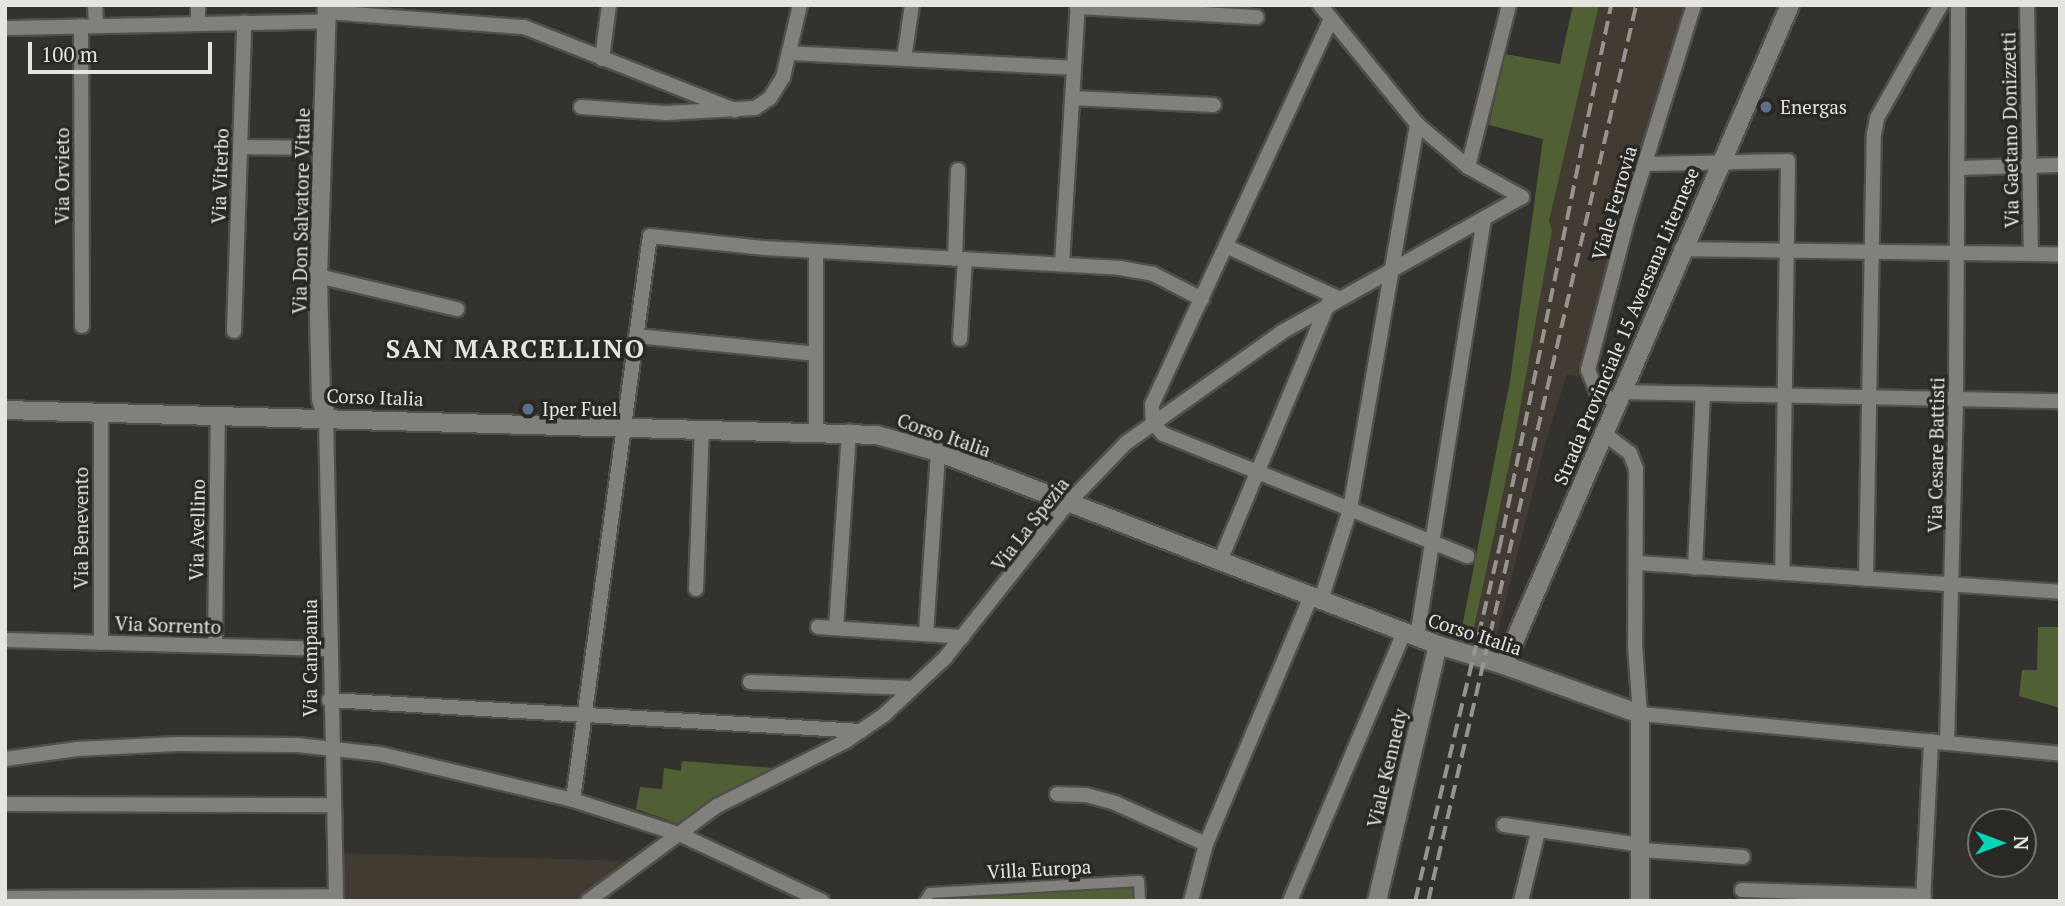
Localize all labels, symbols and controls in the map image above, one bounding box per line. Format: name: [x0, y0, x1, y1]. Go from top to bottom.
scale bar: [32, 28, 215, 72]
street label: Via Gaetano Donizzetti: [1997, 32, 2023, 228]
text: 100 m: [41, 40, 98, 68]
place label: Energas: [1780, 96, 1847, 118]
marker: Energas: [1758, 99, 1774, 115]
street label: Via Don Salvatore Vitale: [288, 107, 314, 315]
street label: Via Orvieto: [51, 127, 73, 225]
street label: Via Viterbo: [207, 127, 233, 225]
street label: Viale Ferrovia: [1587, 143, 1641, 263]
street label: Strada Provinciale 15 Aversana Liternese: [1549, 164, 1703, 488]
district label: SAN MARCELLINO: [388, 333, 644, 365]
street label: Via Cesare Battisti: [1923, 377, 1949, 533]
street label: Corso Italia: [326, 384, 424, 410]
place label: Iper Fuel: [542, 398, 617, 420]
marker: Iper Fuel: [520, 401, 536, 417]
street label: Corso Italia: [894, 408, 994, 462]
street label: Via Benevento: [70, 467, 92, 589]
street label: Via La Spezia: [986, 473, 1074, 575]
street label: Via Avellino: [185, 479, 209, 581]
street label: Via Campania: [299, 599, 321, 717]
street label: Corso Italia: [1425, 608, 1525, 660]
street label: Via Sorrento: [114, 612, 222, 638]
street label: Viale Kennedy: [1362, 706, 1412, 830]
north arrow: [1967, 808, 2037, 878]
text: N: [2009, 836, 2034, 850]
street label: Villa Europa: [986, 855, 1092, 883]

